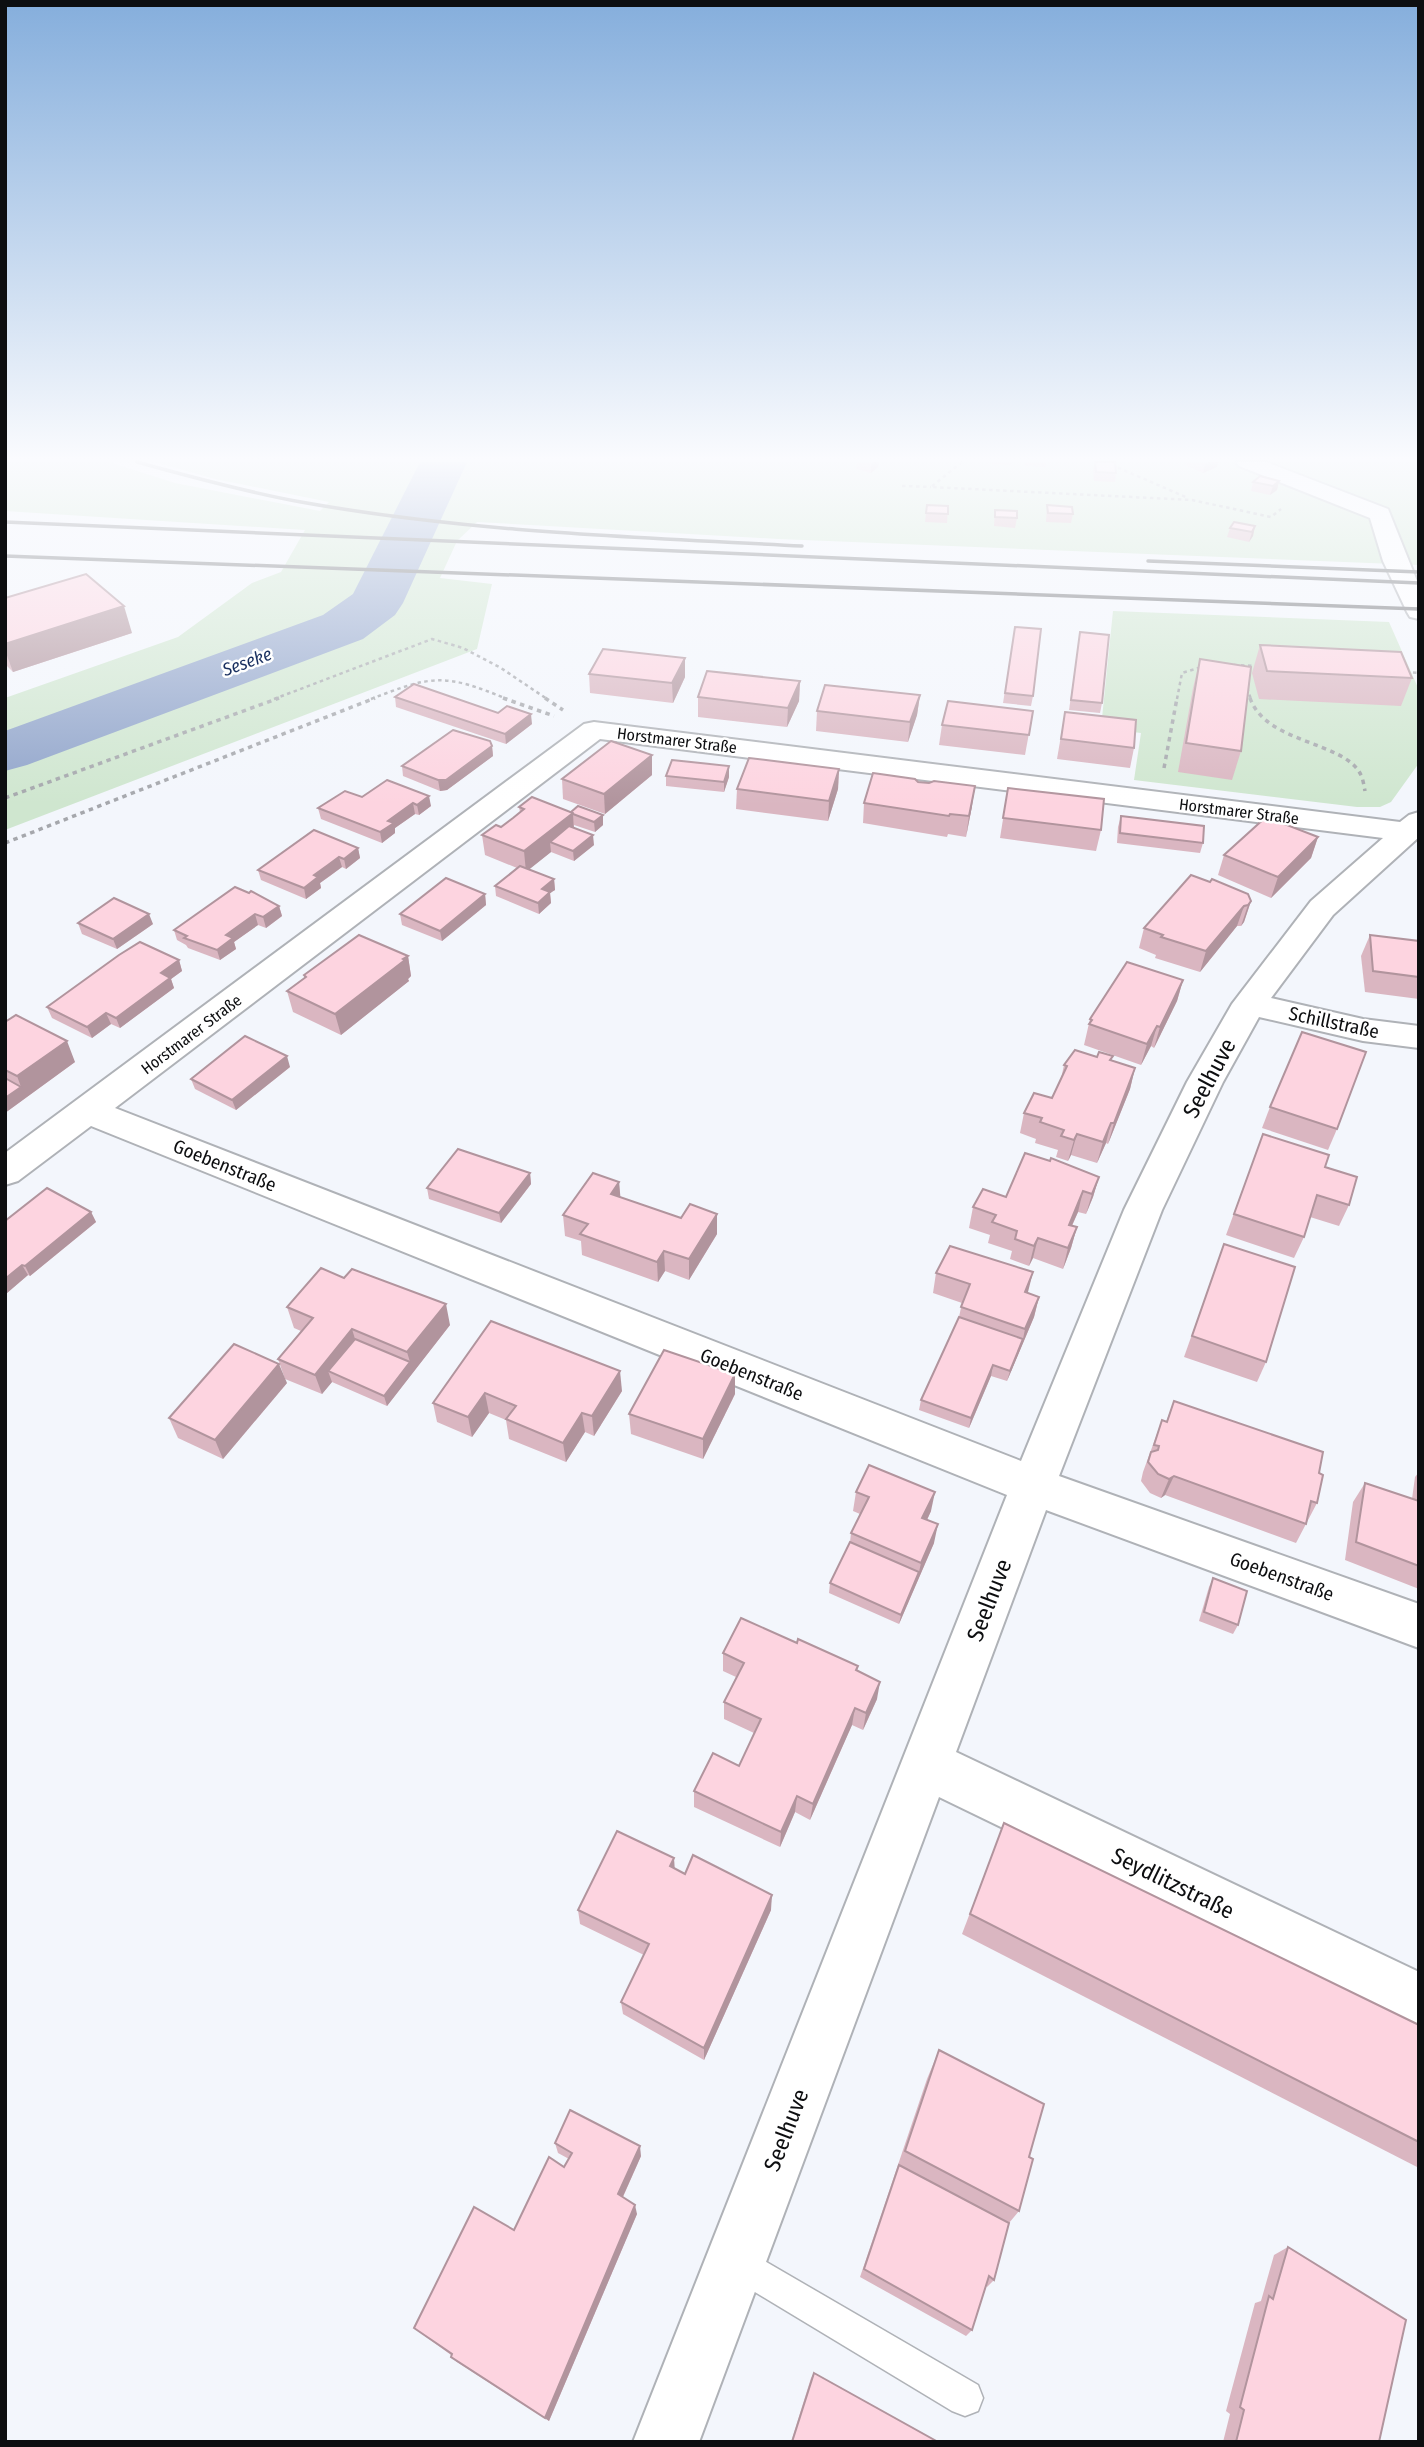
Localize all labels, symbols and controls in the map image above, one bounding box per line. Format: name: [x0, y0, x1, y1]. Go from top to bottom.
water label: Seseke: [218, 643, 275, 681]
street label: Horstmarer Straße: [616, 724, 738, 757]
street label: Horstmarer Straße: [1178, 795, 1300, 828]
street label: Horstmarer Straße: [137, 990, 245, 1078]
street label: Schillstraße: [1287, 1002, 1381, 1043]
street label: Seelhuve: [1176, 1034, 1242, 1122]
street label: Goebenstraße: [170, 1134, 280, 1197]
street label: Goebenstraße: [697, 1343, 807, 1406]
street label: Goebenstraße: [1227, 1547, 1337, 1606]
street label: Seelhuve: [961, 1555, 1017, 1645]
street label: Seydlitzstraße: [1107, 1841, 1239, 1925]
street label: Seelhuve: [758, 2085, 814, 2175]

